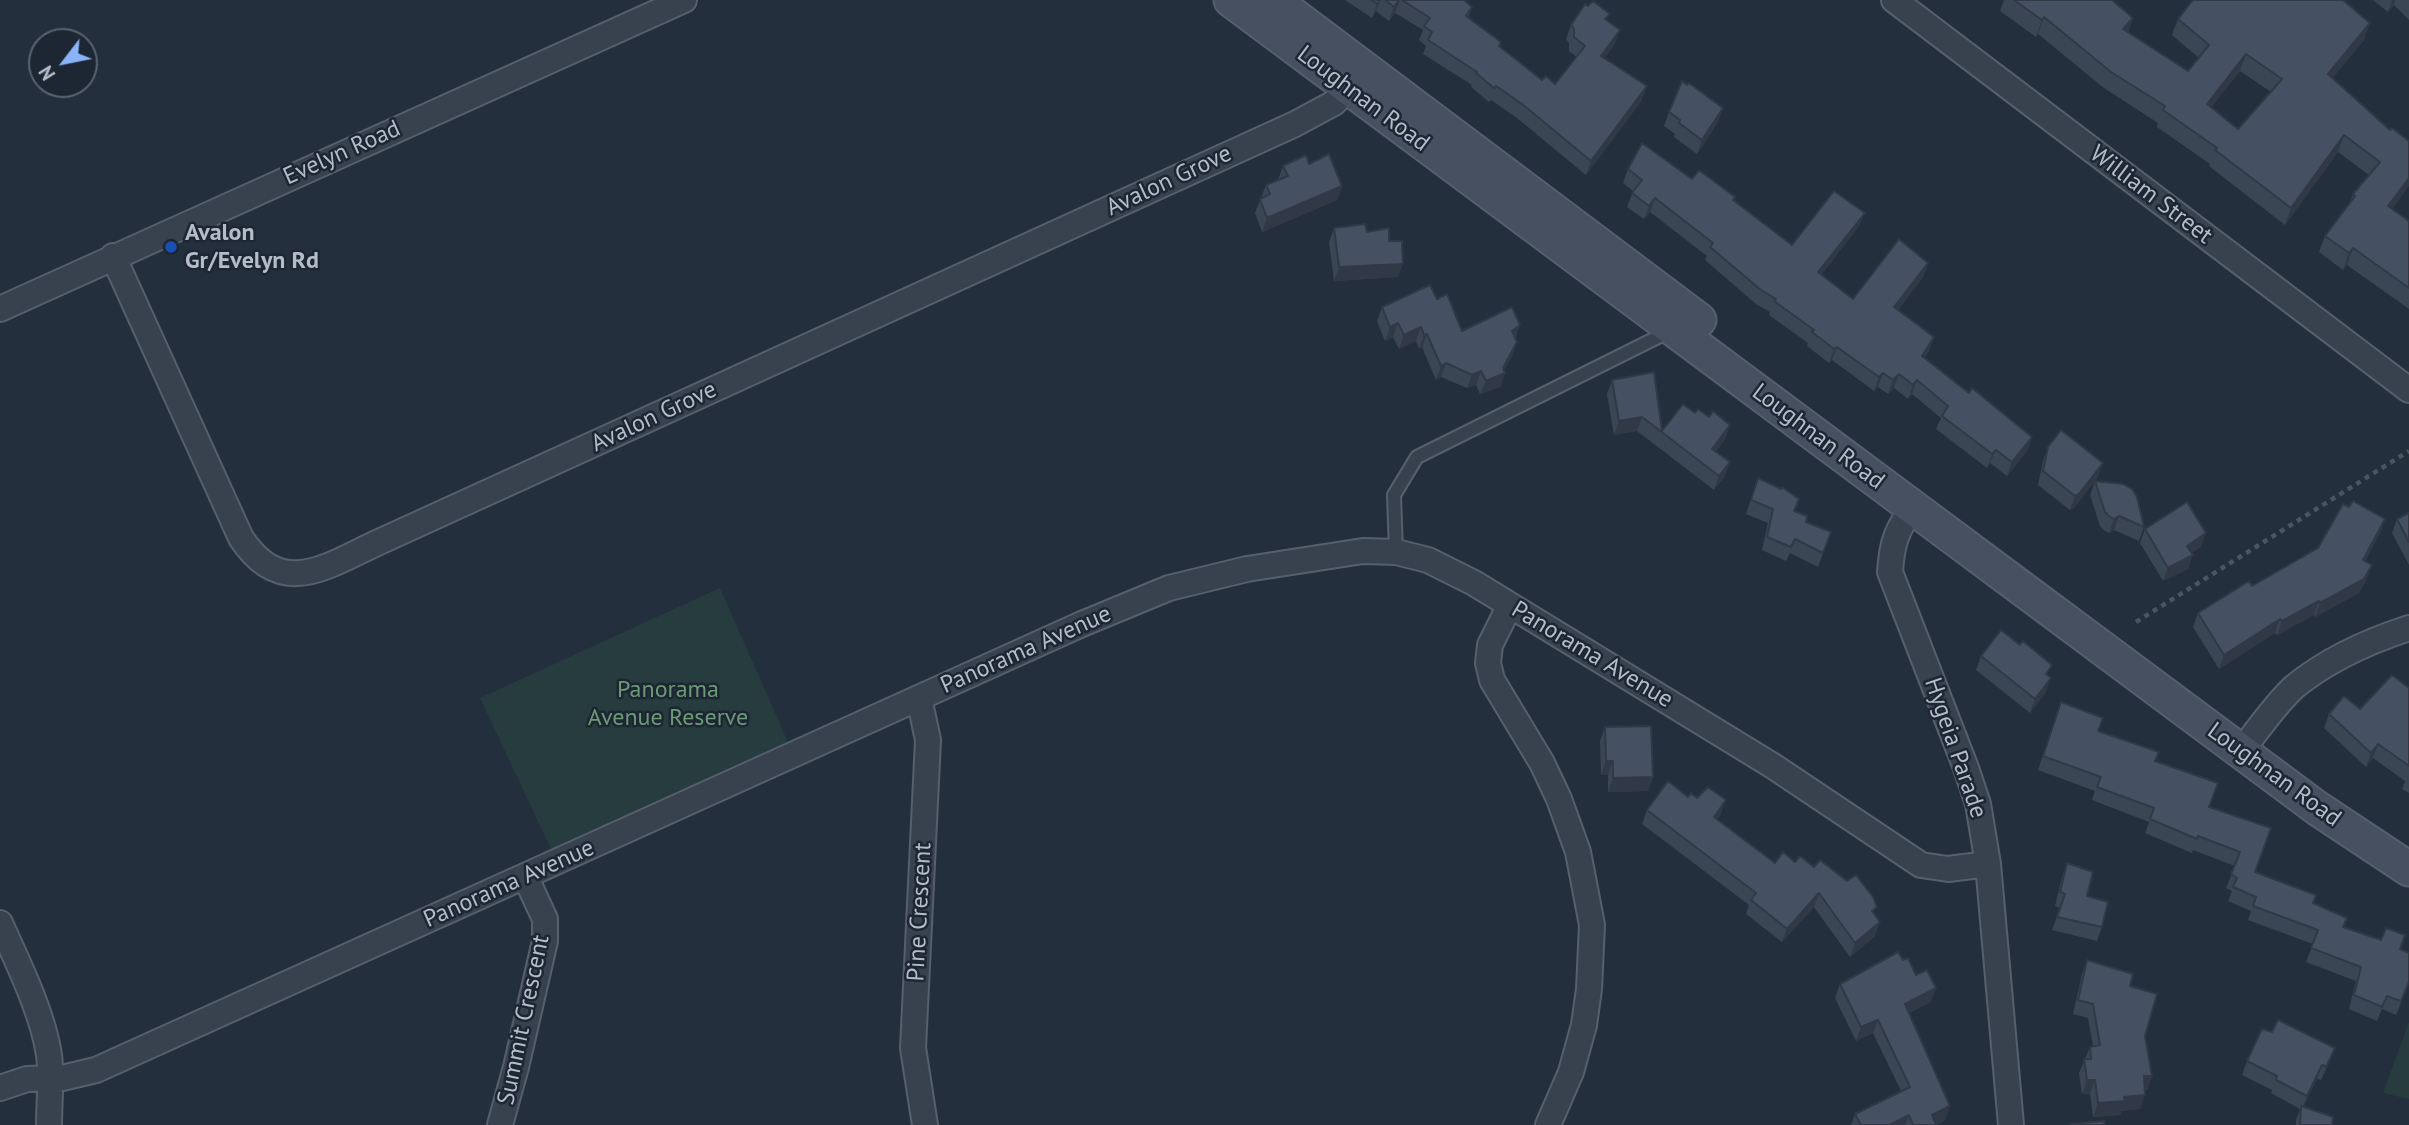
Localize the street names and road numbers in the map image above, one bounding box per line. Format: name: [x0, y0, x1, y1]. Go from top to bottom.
street label: Loughnan Road: [1291, 40, 1435, 158]
street label: Evelyn Road: [279, 114, 405, 192]
street label: Avalon Grove: [1102, 139, 1236, 223]
street label: William Street: [2084, 140, 2218, 250]
street label: Avalon Grove: [587, 375, 721, 459]
street label: Loughnan Road: [1746, 378, 1890, 496]
street label: Panorama Avenue: [1506, 595, 1678, 715]
street label: Panorama Avenue: [936, 600, 1116, 700]
street label: Hygeia Parade: [1918, 674, 1992, 822]
street label: Loughnan Road: [2202, 717, 2346, 833]
street label: Panorama Avenue: [419, 834, 599, 934]
street label: Pine Crescent: [902, 842, 938, 982]
street label: Summit Crescent: [492, 932, 556, 1108]

